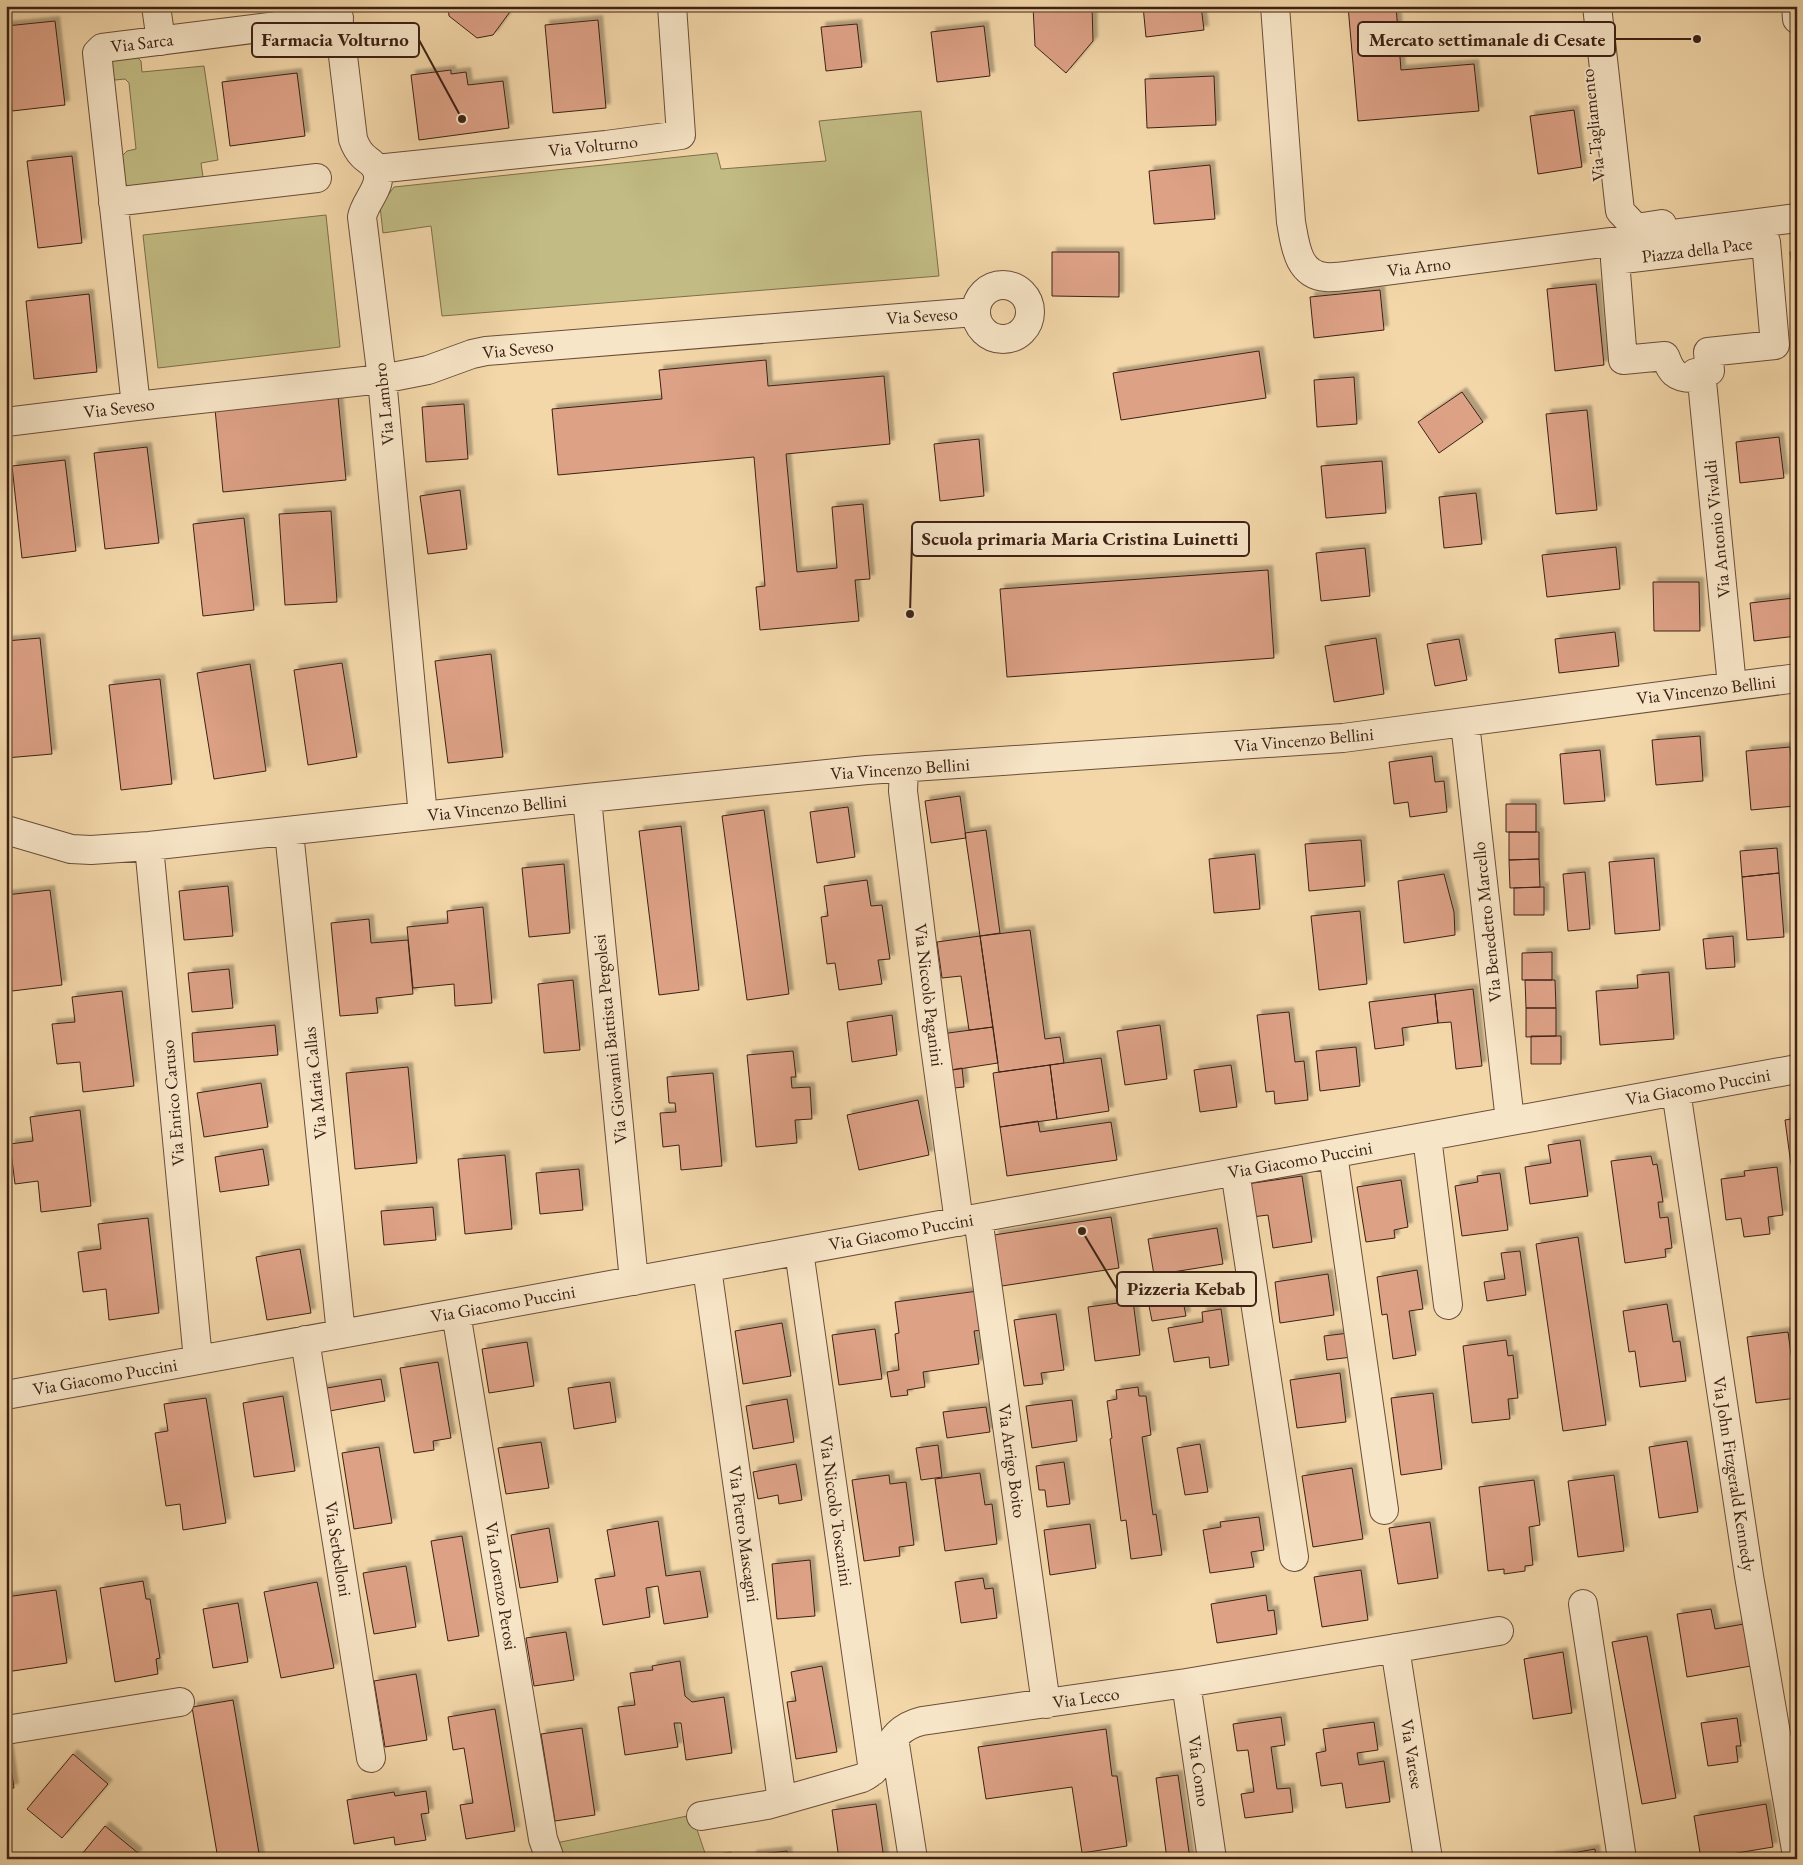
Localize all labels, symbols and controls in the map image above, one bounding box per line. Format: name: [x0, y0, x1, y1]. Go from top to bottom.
callout: Mercato settimanale di Cesate: [1358, 22, 1615, 56]
callout: Farmacia Volturno: [252, 23, 419, 57]
street label: Via Sarca: [109, 27, 175, 58]
text: Farmacia Volturno: [261, 27, 409, 52]
text: Mercato settimanale di Cesate: [1369, 27, 1605, 52]
street label: Via Tagliamento: [1575, 68, 1610, 183]
street label: Via Volturno: [547, 129, 639, 162]
street label: Piazza della Pace: [1640, 231, 1754, 268]
street label: Via Arno: [1386, 251, 1452, 282]
street label: Via Seveso: [886, 302, 959, 329]
street label: Via Seveso: [481, 333, 555, 364]
street label: Via Lambro: [368, 362, 399, 446]
street label: Via Seveso: [82, 392, 156, 423]
street label: Via Antonio Vivaldi: [1698, 458, 1735, 599]
callout: Scuola primaria Maria Cristina Luinetti: [912, 522, 1249, 556]
text: Scuola primaria Maria Cristina Luinetti: [922, 526, 1239, 551]
street label: Via Vincenzo Bellini: [1635, 669, 1777, 709]
street label: Via Vincenzo Bellini: [1233, 722, 1375, 757]
street label: Via Vincenzo Bellini: [829, 752, 971, 785]
street label: Via Vincenzo Bellini: [426, 789, 568, 826]
street label: Via Benedetto Marcello: [1467, 841, 1506, 1004]
street label: Via Niccolò Paganini: [909, 922, 950, 1068]
street label: Via Giovanni Battista Pergolesi: [587, 932, 632, 1145]
street label: Via Maria Callas: [297, 1026, 332, 1140]
street label: Via Enrico Caruso: [156, 1039, 189, 1167]
street label: Via Giacomo Puccini: [1624, 1062, 1772, 1111]
street label: Via Giacomo Puccini: [1226, 1135, 1374, 1184]
street label: Via Giacomo Puccini: [827, 1207, 975, 1256]
callout: Pizzeria Kebab: [1117, 1272, 1256, 1306]
text: Pizzeria Kebab: [1127, 1276, 1245, 1301]
street label: Via Giacomo Puccini: [429, 1279, 577, 1328]
street label: Via Giacomo Puccini: [31, 1352, 179, 1401]
street label: Via John Fitzgerald Kennedy: [1708, 1375, 1761, 1573]
street label: Via Arrigo Boito: [993, 1403, 1032, 1519]
street label: Via Niccolò Toscanini: [815, 1434, 859, 1588]
street label: Via Pietro Mascagni: [724, 1464, 766, 1604]
street label: Via Serbelloni: [320, 1500, 357, 1599]
street label: Via Lorenzo Perosi: [480, 1520, 523, 1652]
street label: Via Lecco: [1051, 1681, 1121, 1714]
street label: Via Varese: [1396, 1717, 1429, 1790]
street label: Via Como: [1183, 1734, 1216, 1808]

